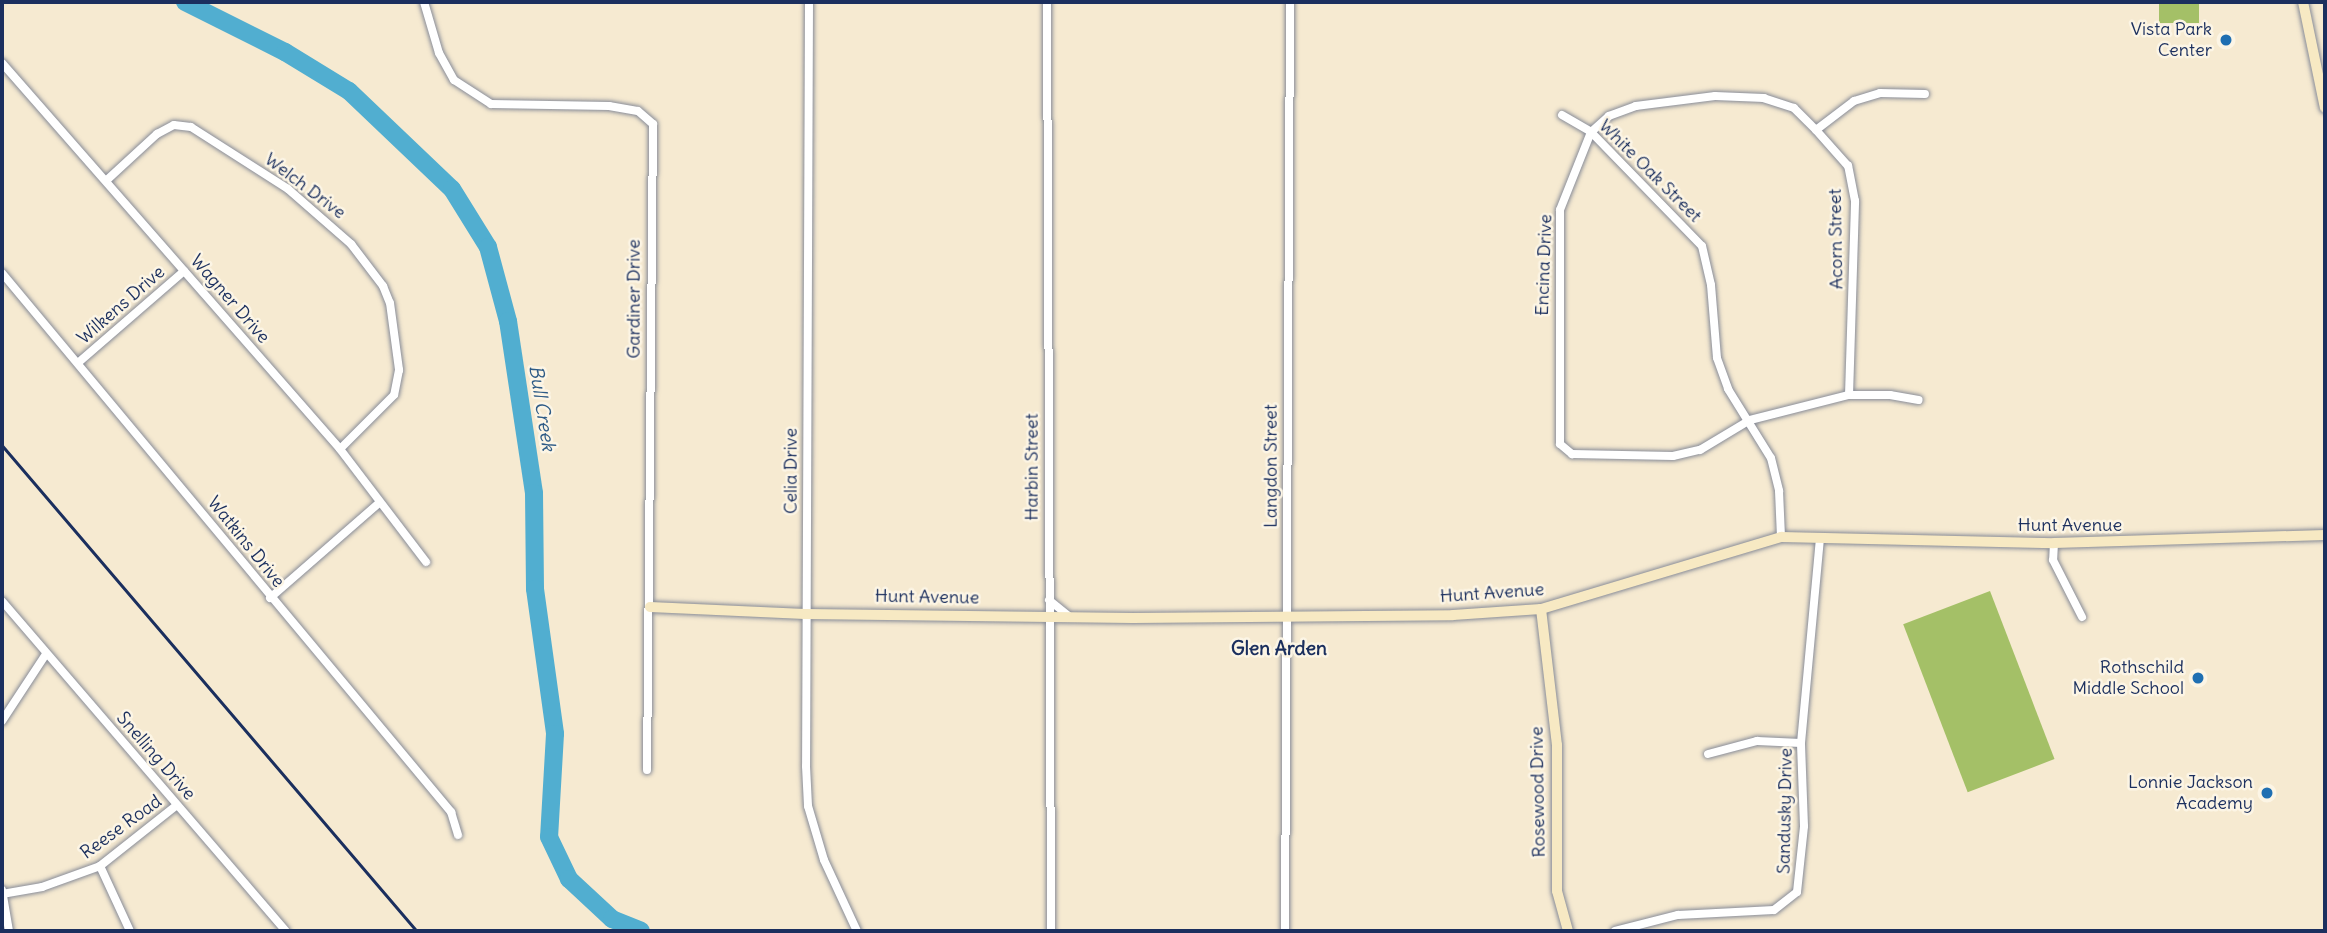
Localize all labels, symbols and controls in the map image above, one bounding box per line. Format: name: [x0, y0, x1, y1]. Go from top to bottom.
place label: Vista Park Center: [2131, 19, 2212, 61]
marker: Vista Park Center: [2218, 32, 2234, 48]
street label: White Oak Street: [1594, 115, 1706, 227]
street label: Welch Drive: [260, 149, 350, 223]
street label: Acorn Street: [1824, 188, 1848, 290]
street label: Encina Drive: [1531, 214, 1557, 316]
street label: Gardiner Drive: [623, 239, 645, 359]
street label: Wagner Drive: [186, 250, 274, 348]
street label: Wilkens Drive: [73, 261, 169, 349]
water label: Bull Creek: [524, 364, 560, 452]
street label: Langdon Street: [1260, 404, 1282, 528]
street label: Harbin Street: [1021, 413, 1043, 521]
street label: Celia Drive: [780, 428, 802, 514]
street label: Watkins Drive: [203, 492, 289, 592]
street label: Hunt Avenue: [2018, 514, 2122, 536]
street label: Hunt Avenue: [1439, 579, 1545, 607]
street label: Hunt Avenue: [875, 585, 979, 609]
district label: Glen Arden: [1231, 638, 1327, 660]
place label: Rothschild Middle School: [2072, 657, 2184, 700]
marker: Rothschild Middle School: [2190, 670, 2206, 686]
street label: Snelling Drive: [112, 708, 200, 804]
street label: Rosewood Drive: [1526, 726, 1550, 858]
street label: Sandusky Drive: [1773, 748, 1797, 874]
place label: Lonnie Jackson Academy: [2128, 772, 2253, 814]
marker: Lonnie Jackson Academy: [2259, 785, 2275, 801]
street label: Reese Road: [76, 790, 166, 864]

